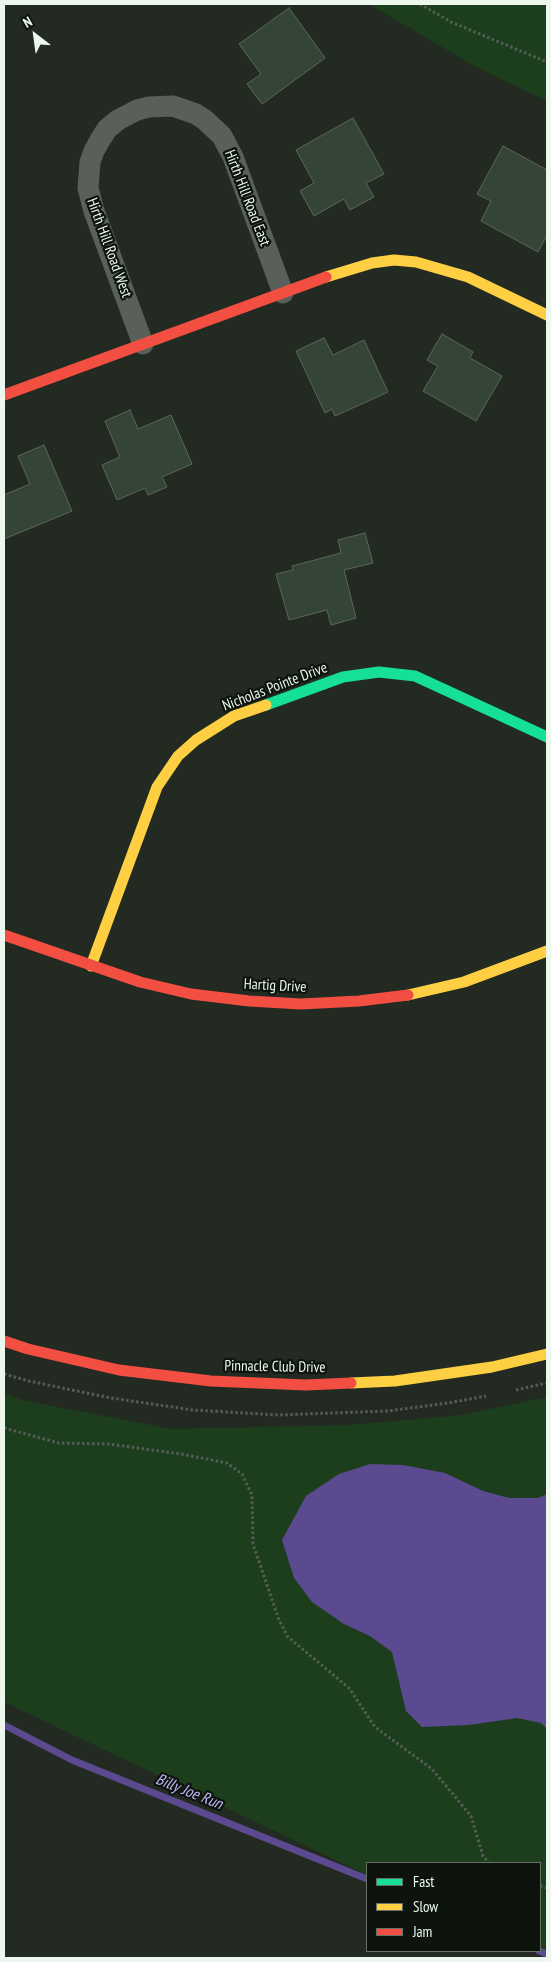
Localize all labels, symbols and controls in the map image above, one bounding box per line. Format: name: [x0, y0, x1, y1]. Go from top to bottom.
north arrow: [10, 10, 60, 60]
text: N: [20, 12, 35, 32]
street label: Hirth Hill Road East: [220, 147, 274, 249]
street label: Hirth Hill Road West: [83, 196, 135, 300]
street label: Nicholas Pointe Drive: [220, 659, 330, 715]
street label: Hartig Drive: [243, 975, 307, 997]
street label: Pinnacle Club Drive: [224, 1357, 326, 1377]
water label: Billy Joe Run: [153, 1770, 225, 1814]
legend: [366, 1862, 541, 1952]
text: Fast: [413, 1872, 434, 1891]
text: Slow: [413, 1897, 438, 1916]
text: Jam: [413, 1922, 432, 1941]

